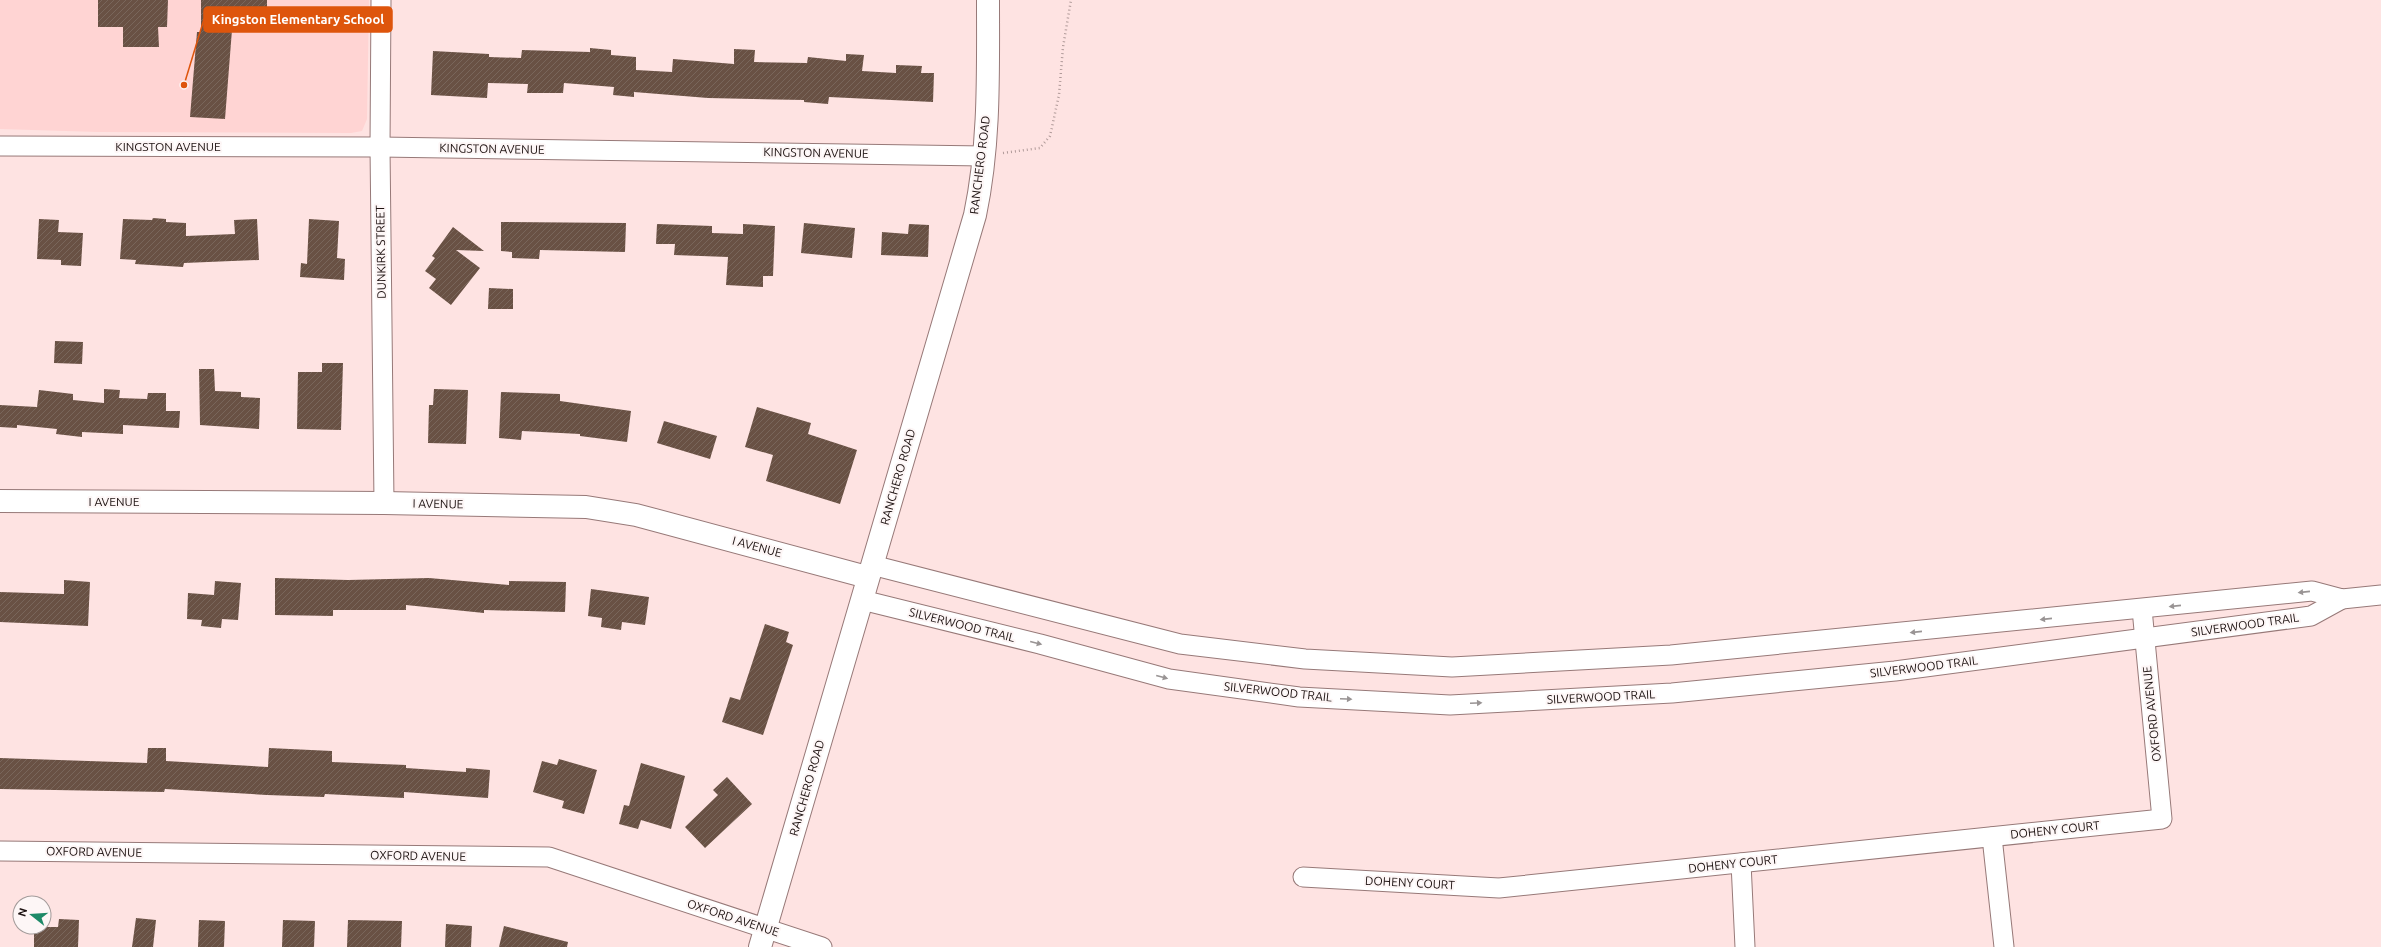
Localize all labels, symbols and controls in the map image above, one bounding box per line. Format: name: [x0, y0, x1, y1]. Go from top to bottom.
callout: Kingston Elementary School: [204, 7, 392, 32]
text: Kingston Elementary School: [212, 12, 384, 26]
street label: RANCHERO ROAD: [967, 115, 992, 215]
street label: KINGSTON AVENUE: [115, 140, 221, 153]
street label: KINGSTON AVENUE: [439, 141, 545, 156]
street label: KINGSTON AVENUE: [763, 145, 869, 160]
street label: DUNKIRK STREET: [373, 205, 388, 299]
street label: RANCHERO ROAD: [878, 427, 917, 526]
street label: I AVENUE: [89, 495, 140, 508]
street label: I AVENUE: [412, 497, 464, 510]
street label: I AVENUE: [731, 534, 784, 559]
one-way arrow: [2298, 589, 2310, 595]
one-way arrow: [2169, 602, 2181, 609]
street label: SILVERWOOD TRAIL: [908, 605, 1016, 644]
street label: SILVERWOOD TRAIL: [2190, 611, 2300, 639]
one-way arrow: [2040, 616, 2052, 622]
one-way arrow: [1910, 629, 1922, 636]
one-way arrow: [1031, 640, 1043, 646]
street label: SILVERWOOD TRAIL: [1869, 653, 1979, 680]
street label: OXFORD AVENUE: [2140, 665, 2163, 762]
one-way arrow: [1156, 674, 1168, 680]
street label: SILVERWOOD TRAIL: [1223, 679, 1333, 704]
street label: SILVERWOOD TRAIL: [1546, 687, 1656, 706]
one-way arrow: [1340, 696, 1352, 703]
one-way arrow: [1470, 700, 1482, 707]
street label: RANCHERO ROAD: [787, 738, 826, 837]
street label: DOHENY COURT: [2009, 818, 2101, 841]
street label: OXFORD AVENUE: [46, 844, 142, 859]
street label: OXFORD AVENUE: [370, 848, 466, 863]
street label: DOHENY COURT: [1687, 852, 1779, 875]
street label: DOHENY COURT: [1365, 874, 1456, 891]
north arrow: [12, 895, 52, 935]
street label: OXFORD AVENUE: [686, 897, 781, 939]
text: N: [15, 906, 29, 918]

